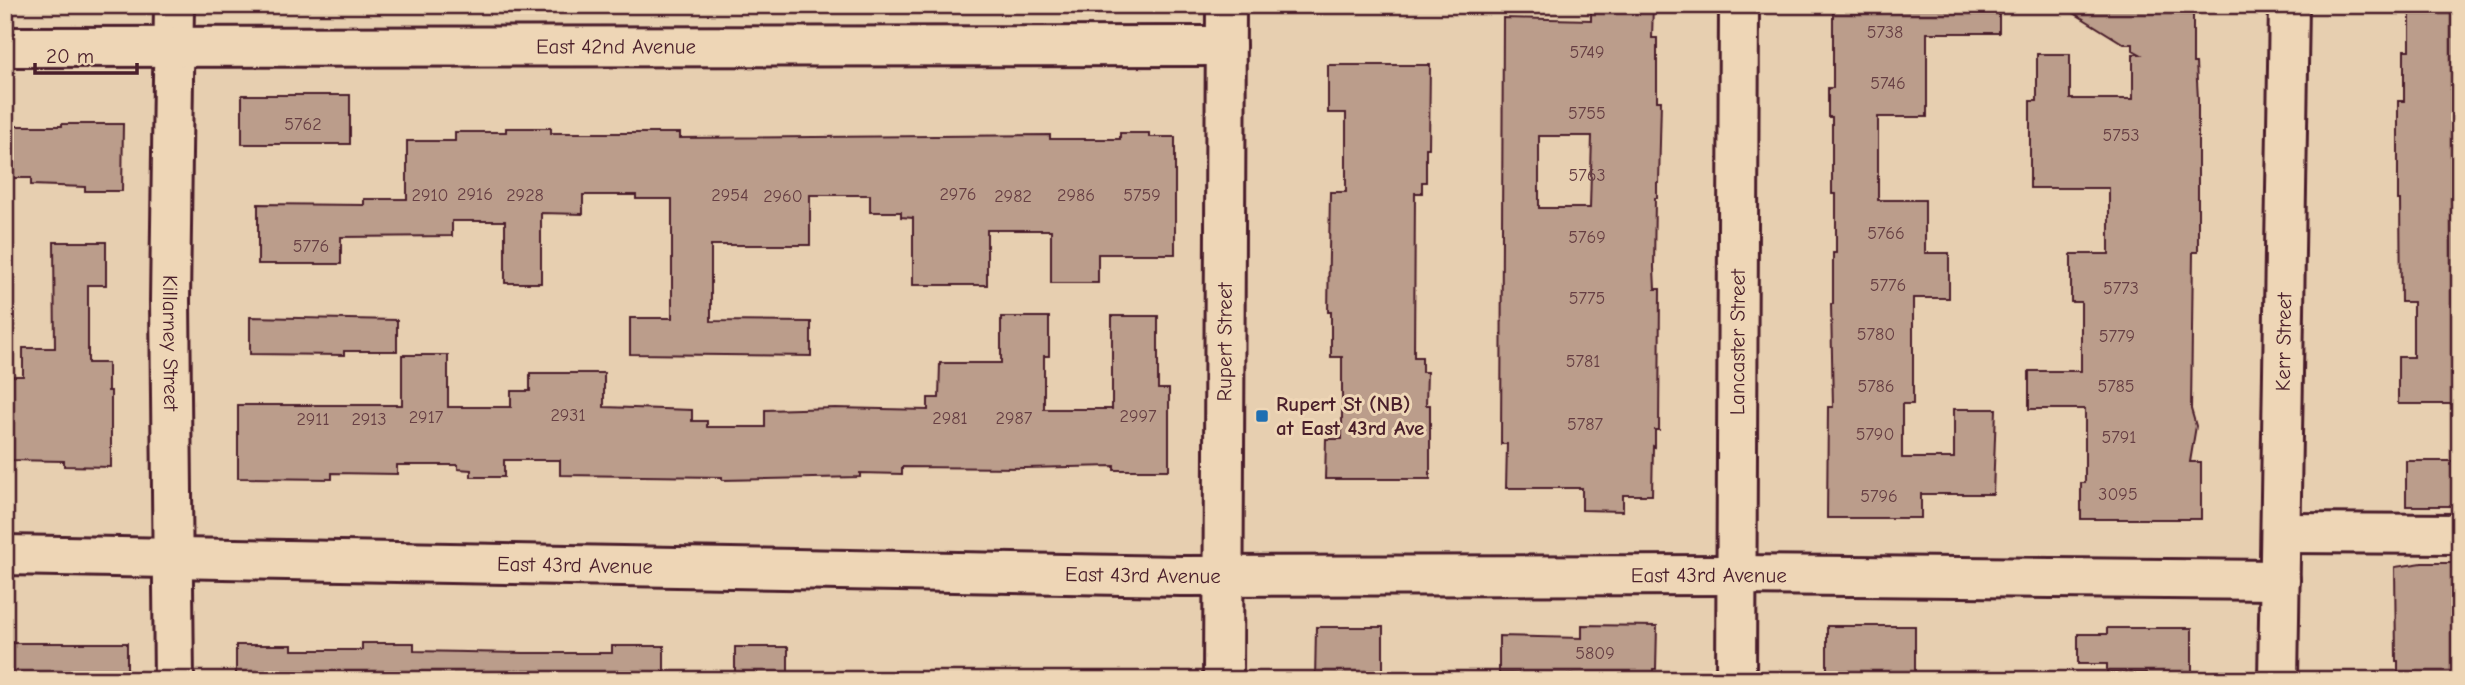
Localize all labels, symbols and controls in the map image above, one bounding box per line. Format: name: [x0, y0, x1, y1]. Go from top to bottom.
house number: 5738: [1867, 22, 1903, 43]
scale bar: [35, 32, 136, 76]
street label: East 42nd Avenue: [536, 34, 696, 59]
house number: 5749: [1569, 42, 1605, 63]
text: 20 m: [46, 44, 94, 68]
house number: 5746: [1870, 73, 1906, 94]
house number: 5755: [1568, 103, 1606, 124]
house number: 5762: [284, 114, 322, 135]
house number: 5753: [2102, 125, 2140, 146]
house number: 5763: [1568, 165, 1606, 186]
house number: 2916: [457, 184, 493, 205]
house number: 2976: [939, 184, 977, 205]
house number: 2910: [411, 185, 449, 206]
house number: 2928: [506, 185, 544, 206]
house number: 2954: [711, 185, 749, 206]
house number: 2986: [1057, 185, 1095, 206]
house number: 5759: [1123, 185, 1161, 206]
house number: 2960: [763, 186, 803, 207]
house number: 2982: [994, 186, 1032, 207]
house number: 5766: [1867, 223, 1905, 244]
house number: 5769: [1568, 227, 1606, 248]
house number: 5776: [293, 236, 329, 257]
street label: Lancaster Street: [1725, 268, 1750, 415]
street label: Killarney Street: [158, 275, 183, 412]
house number: 5776: [1870, 275, 1906, 296]
house number: 5773: [2103, 278, 2139, 299]
street label: Rupert Street: [1212, 281, 1237, 402]
house number: 5775: [1569, 288, 1605, 309]
street label: Kerr Street: [2271, 292, 2296, 392]
house number: 5780: [1857, 324, 1895, 345]
house number: 5779: [2099, 326, 2135, 347]
house number: 5781: [1566, 351, 1600, 372]
house number: 5786: [1857, 376, 1895, 397]
house number: 5785: [2097, 376, 2135, 397]
place label: Rupert St (NB) at East 43rd Ave: [1276, 392, 1424, 440]
house number: 2931: [550, 405, 586, 426]
house number: 2997: [1119, 406, 1157, 427]
house number: 2917: [409, 407, 444, 428]
house number: 2981: [932, 408, 968, 429]
house number: 2987: [996, 408, 1033, 429]
marker: Rupert St (NB) at East 43rd Ave: [1254, 408, 1270, 424]
house number: 2911: [296, 409, 330, 430]
house number: 2913: [351, 409, 387, 430]
house number: 5787: [1567, 414, 1603, 435]
house number: 5790: [1856, 424, 1894, 445]
house number: 5791: [2102, 427, 2136, 448]
house number: 3095: [2098, 484, 2138, 505]
house number: 5796: [1860, 486, 1898, 507]
street label: East 43rd Avenue: [497, 552, 653, 579]
street label: East 43rd Avenue: [1065, 562, 1221, 588]
street label: East 43rd Avenue: [1631, 563, 1787, 587]
house number: 5809: [1575, 643, 1615, 664]

